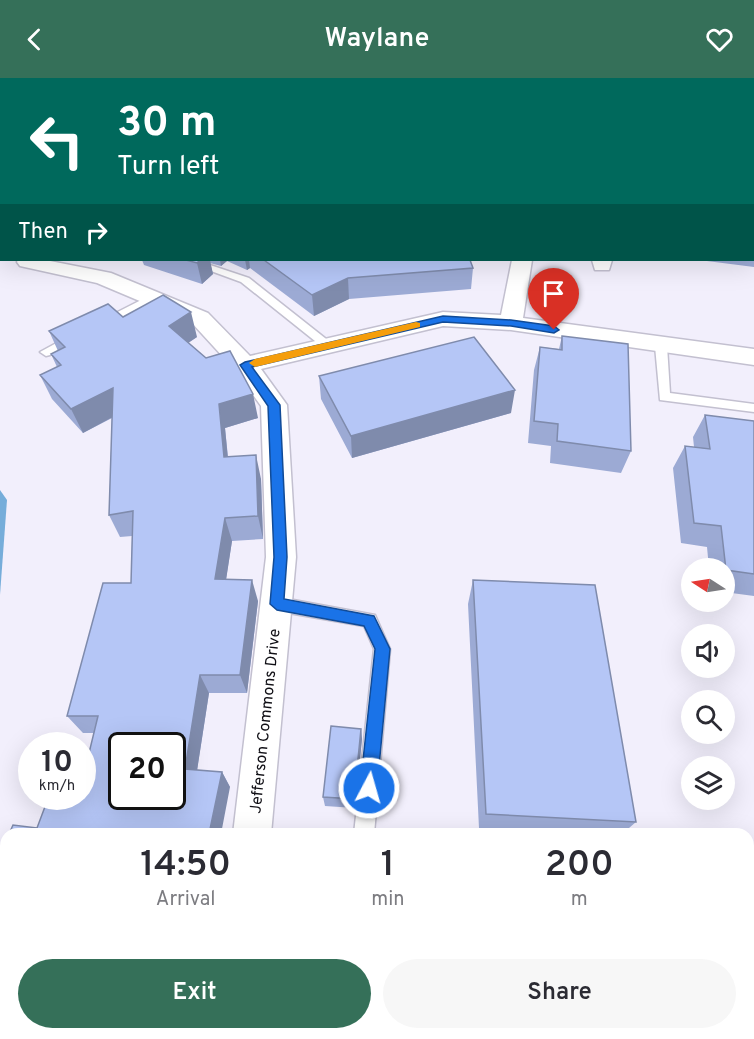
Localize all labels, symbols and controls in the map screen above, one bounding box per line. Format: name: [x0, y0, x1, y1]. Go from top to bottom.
text: Waylane: [325, 22, 429, 56]
icon: back: [18, 23, 51, 56]
icon: heart: [703, 23, 736, 56]
text: 30 m: [117, 98, 216, 151]
icon: left: [18, 102, 96, 180]
text: Turn left: [117, 150, 219, 184]
icon: right: [80, 216, 113, 249]
text: Then: [18, 219, 68, 246]
pin: [528, 268, 579, 330]
icon: arrive: [537, 277, 570, 310]
north arrow: [681, 558, 735, 612]
map controls: [681, 558, 735, 810]
button: sound: [681, 624, 735, 678]
street label: Jefferson Commons Drive: [246, 628, 286, 815]
button: search: [681, 690, 735, 744]
speed limit sign: 20: [108, 732, 186, 810]
text: 10: [41, 745, 73, 782]
position arrow: [337, 756, 401, 820]
button: layers: [681, 756, 735, 810]
text: km/h: [39, 777, 75, 796]
text: 14:50: [140, 843, 231, 889]
text: 1: [381, 843, 395, 889]
text: 200: [545, 843, 614, 889]
text: Arrival: [156, 887, 215, 913]
text: min: [371, 887, 405, 913]
text: m: [571, 887, 588, 913]
button: Exit: [18, 959, 371, 1028]
button: Share: [383, 959, 736, 1028]

